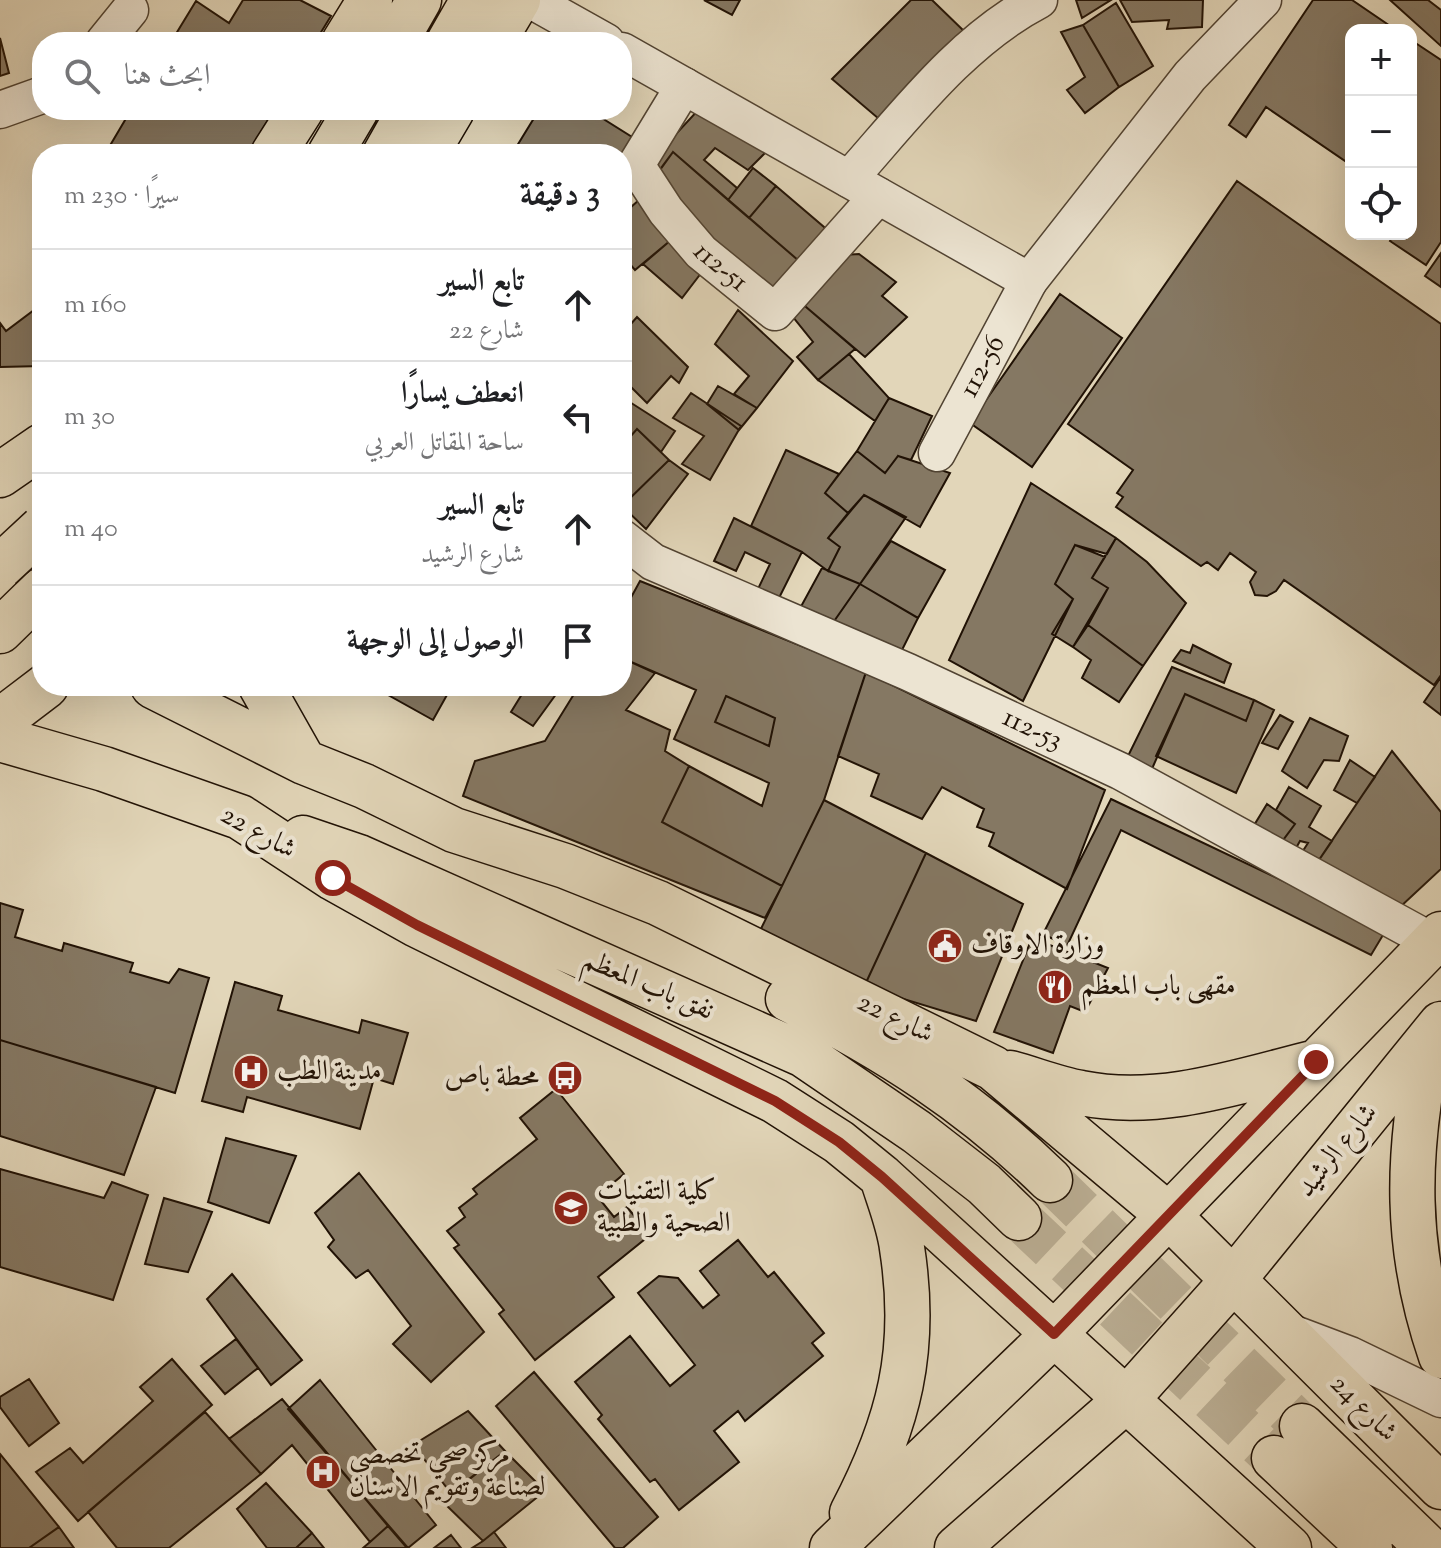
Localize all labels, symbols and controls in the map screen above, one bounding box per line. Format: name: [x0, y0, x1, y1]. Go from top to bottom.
map controls: [1345, 24, 1417, 240]
button: +: [1345, 24, 1417, 96]
search box: [32, 32, 632, 120]
icon: search: [60, 54, 104, 98]
text: ابحث هنا: [124, 55, 210, 98]
button: −: [1345, 96, 1417, 168]
button: locate: [1345, 168, 1417, 240]
text: 3 دقيقة: [520, 171, 600, 220]
text: سيرًا · 230 m: [64, 178, 180, 215]
street label: 112-51: [682, 235, 756, 302]
text: تابع السير: [439, 261, 524, 304]
icon: ahead: [556, 283, 600, 327]
text: 160 m: [64, 287, 127, 324]
text: شارع 22: [449, 313, 524, 350]
street label: 112-56: [950, 328, 1016, 405]
text: انعطف يسارًا: [401, 373, 524, 416]
icon: left: [556, 395, 600, 439]
text: 30 m: [64, 399, 115, 436]
text: ساحة المقاتل العربي: [364, 425, 524, 462]
text: تابع السير: [439, 485, 524, 528]
icon: ahead: [556, 507, 600, 551]
text: 40 m: [64, 511, 118, 548]
text: شارع الرشيد: [421, 537, 524, 574]
icon: arrive: [556, 619, 600, 663]
text: الوصول إلى الوجهة: [347, 620, 524, 663]
street label: 112-53: [995, 699, 1069, 761]
street label: شارع 22: [212, 796, 303, 871]
route start: [315, 860, 351, 896]
place label: وزارة الاوقاف: [971, 926, 1104, 966]
public building icon: وزارة الاوقاف: [926, 927, 964, 965]
street label: نفق باب المعظم: [575, 940, 720, 1035]
place label: مقهى باب المعظم: [1081, 967, 1236, 1011]
restaurant icon: مقهى باب المعظم: [1036, 968, 1074, 1006]
street label: شارع 22: [849, 983, 940, 1056]
route end: [1298, 1044, 1334, 1080]
place label: مدينة الطب: [277, 1052, 382, 1092]
hospital icon: مدينة الطب: [232, 1053, 270, 1091]
place label: محطة باص: [444, 1058, 539, 1098]
bus stop icon: محطة باص: [546, 1059, 584, 1097]
street label: شارع الرشيد: [1288, 1095, 1389, 1207]
place label: كلية التقنيات الصحية والطبية: [597, 1172, 731, 1244]
school or university icon: كلية التقنيات الصحية والطبية: [552, 1189, 590, 1227]
street label: شارع 24: [1319, 1366, 1406, 1453]
place label: مركز صحي تخصصي لصناعة وتقويم الاسنان: [349, 1436, 546, 1510]
hospital icon: مركز صحي تخصصي لصناعة وتقويم الاسنان: [304, 1453, 342, 1491]

